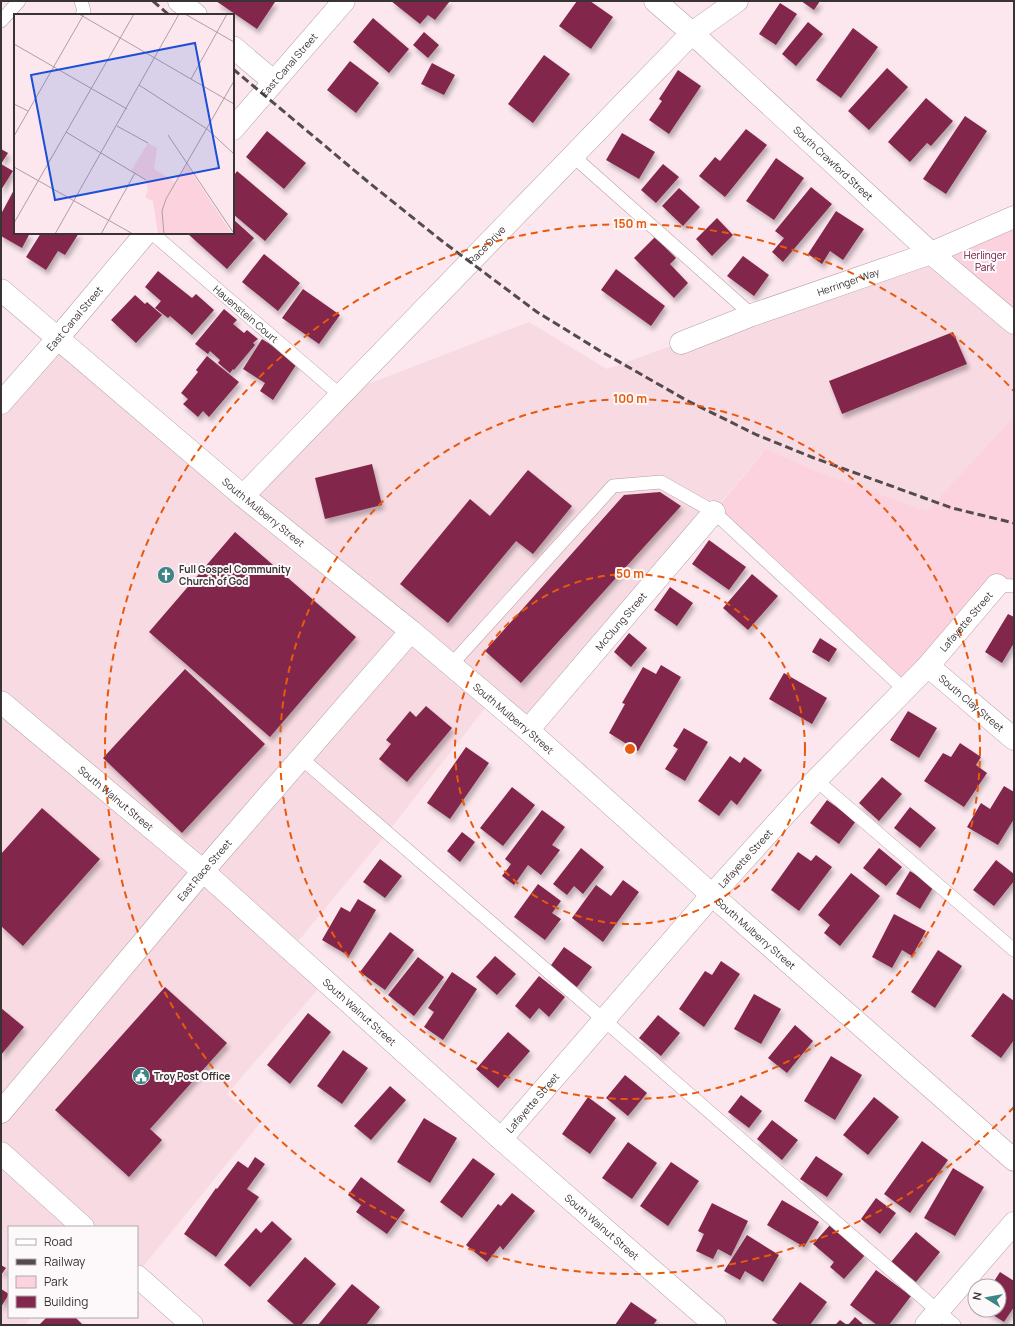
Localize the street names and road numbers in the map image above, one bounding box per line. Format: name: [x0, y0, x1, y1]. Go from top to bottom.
street label: East Canal Street: [257, 30, 320, 100]
street label: South Crawford Street: [790, 123, 876, 203]
street label: Race Drive: [465, 222, 509, 267]
street label: Herringer Way: [815, 264, 882, 299]
street label: Hauenstein Court: [210, 282, 282, 346]
street label: East Canal Street: [43, 283, 106, 354]
street label: South Mulberry Street: [219, 474, 308, 550]
street label: Lafayette Street: [936, 588, 996, 655]
street label: McClung Street: [592, 589, 650, 653]
street label: South Clay Street: [936, 671, 1007, 735]
street label: South Mulberry Street: [470, 680, 557, 757]
street label: South Walnut Street: [75, 763, 157, 834]
street label: Lafayette Street: [715, 826, 775, 891]
street label: East Race Street: [174, 836, 235, 904]
street label: South Mulberry Street: [713, 894, 799, 972]
street label: South Walnut Street: [320, 975, 399, 1049]
street label: Lafayette Street: [503, 1070, 562, 1136]
street label: South Walnut Street: [562, 1191, 642, 1263]

